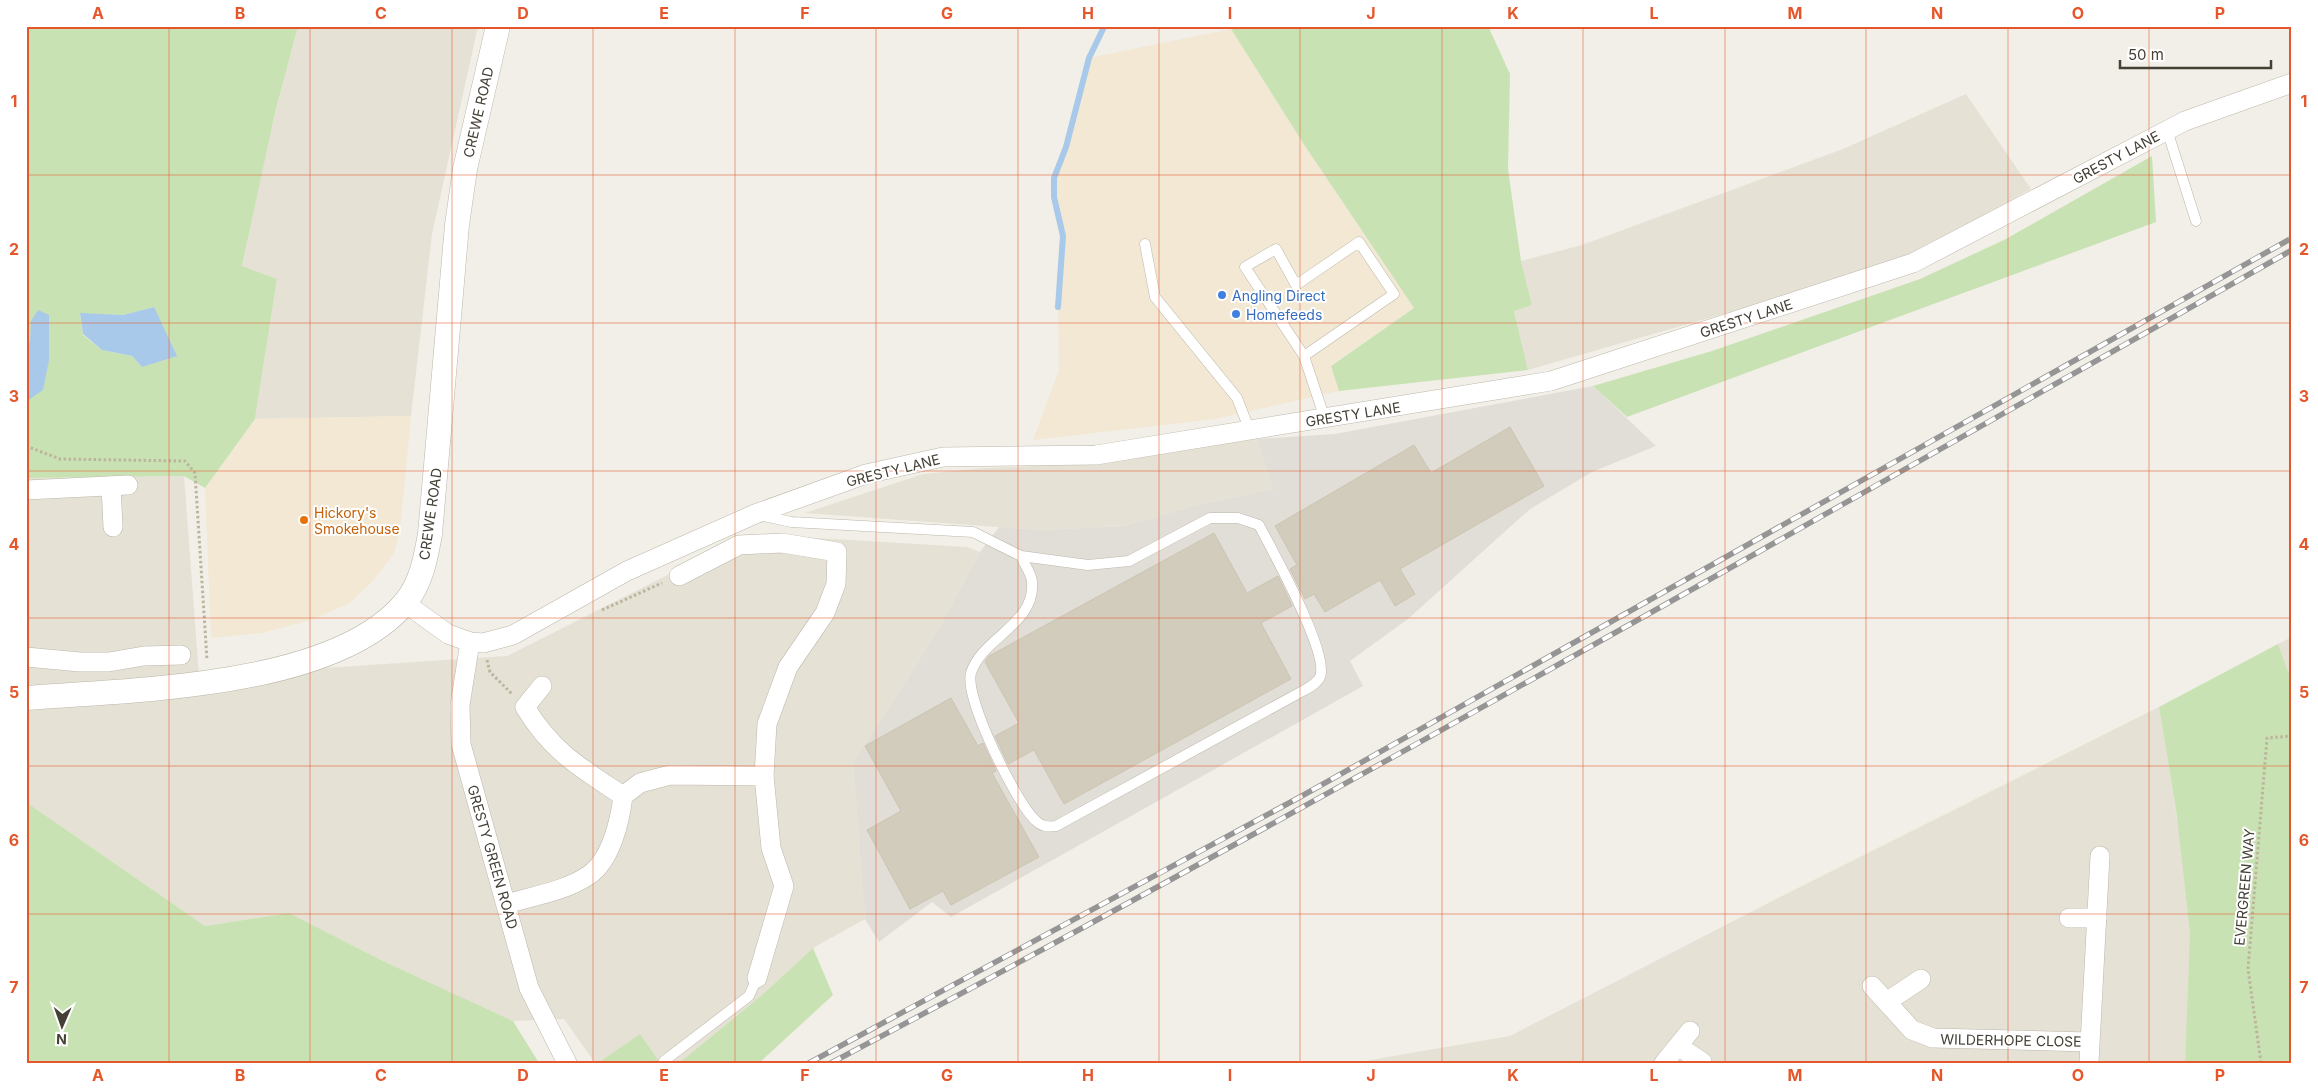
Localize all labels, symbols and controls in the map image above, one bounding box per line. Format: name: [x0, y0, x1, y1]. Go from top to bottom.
text: A: [92, 3, 104, 23]
text: B: [235, 3, 245, 23]
text: C: [375, 3, 387, 23]
text: D: [517, 3, 529, 23]
text: E: [659, 3, 669, 23]
text: F: [800, 3, 810, 23]
text: G: [941, 3, 953, 23]
text: H: [1082, 3, 1094, 23]
text: I: [1228, 3, 1232, 23]
text: J: [1366, 3, 1376, 23]
text: K: [1507, 3, 1519, 23]
text: L: [1649, 3, 1659, 23]
text: M: [1788, 3, 1802, 23]
text: N: [1931, 3, 1943, 23]
text: O: [2072, 3, 2084, 23]
text: P: [2215, 3, 2225, 23]
scale bar: [2120, 38, 2272, 70]
text: 50 m: [2128, 45, 2164, 64]
street label: CREWE ROAD: [459, 65, 497, 159]
text: 1: [11, 91, 17, 111]
text: 1: [2301, 91, 2307, 111]
street label: GRESTY LANE: [2070, 127, 2162, 187]
text: 2: [9, 239, 19, 259]
text: 2: [2299, 239, 2309, 259]
place label: Angling Direct: [1232, 287, 1326, 304]
marker: Angling Direct: [1216, 289, 1228, 301]
street label: GRESTY LANE: [1698, 295, 1794, 341]
place label: Homefeeds: [1246, 306, 1322, 323]
marker: Homefeeds: [1230, 308, 1242, 320]
text: 3: [9, 386, 19, 406]
text: 3: [2299, 386, 2309, 406]
street label: GRESTY LANE: [1304, 398, 1402, 430]
street label: GRESTY LANE: [844, 450, 942, 490]
street label: CREWE ROAD: [415, 467, 445, 561]
place label: Hickory's Smokehouse: [314, 504, 400, 537]
marker: Hickory's Smokehouse: [298, 514, 310, 526]
text: 4: [9, 534, 20, 554]
text: 4: [2299, 534, 2310, 554]
text: 5: [9, 682, 19, 702]
text: 5: [2299, 682, 2309, 702]
street label: GRESTY GREEN ROAD: [464, 783, 522, 931]
street label: EVERGREEN WAY: [2230, 827, 2258, 946]
text: 6: [9, 830, 19, 850]
text: 6: [2299, 830, 2309, 850]
text: 7: [9, 977, 19, 997]
text: 7: [2299, 977, 2309, 997]
north arrow: [38, 1002, 88, 1052]
street label: WILDERHOPE CLOSE: [1940, 1030, 2082, 1050]
text: N: [56, 1031, 67, 1048]
text: A: [92, 1065, 104, 1085]
text: B: [235, 1065, 245, 1085]
text: C: [375, 1065, 387, 1085]
text: D: [517, 1065, 529, 1085]
text: E: [659, 1065, 669, 1085]
text: F: [800, 1065, 810, 1085]
text: G: [941, 1065, 953, 1085]
text: H: [1082, 1065, 1094, 1085]
text: I: [1228, 1065, 1232, 1085]
text: J: [1366, 1065, 1376, 1085]
text: K: [1507, 1065, 1519, 1085]
text: L: [1649, 1065, 1659, 1085]
text: M: [1788, 1065, 1802, 1085]
text: N: [1931, 1065, 1943, 1085]
text: O: [2072, 1065, 2084, 1085]
text: P: [2215, 1065, 2225, 1085]

